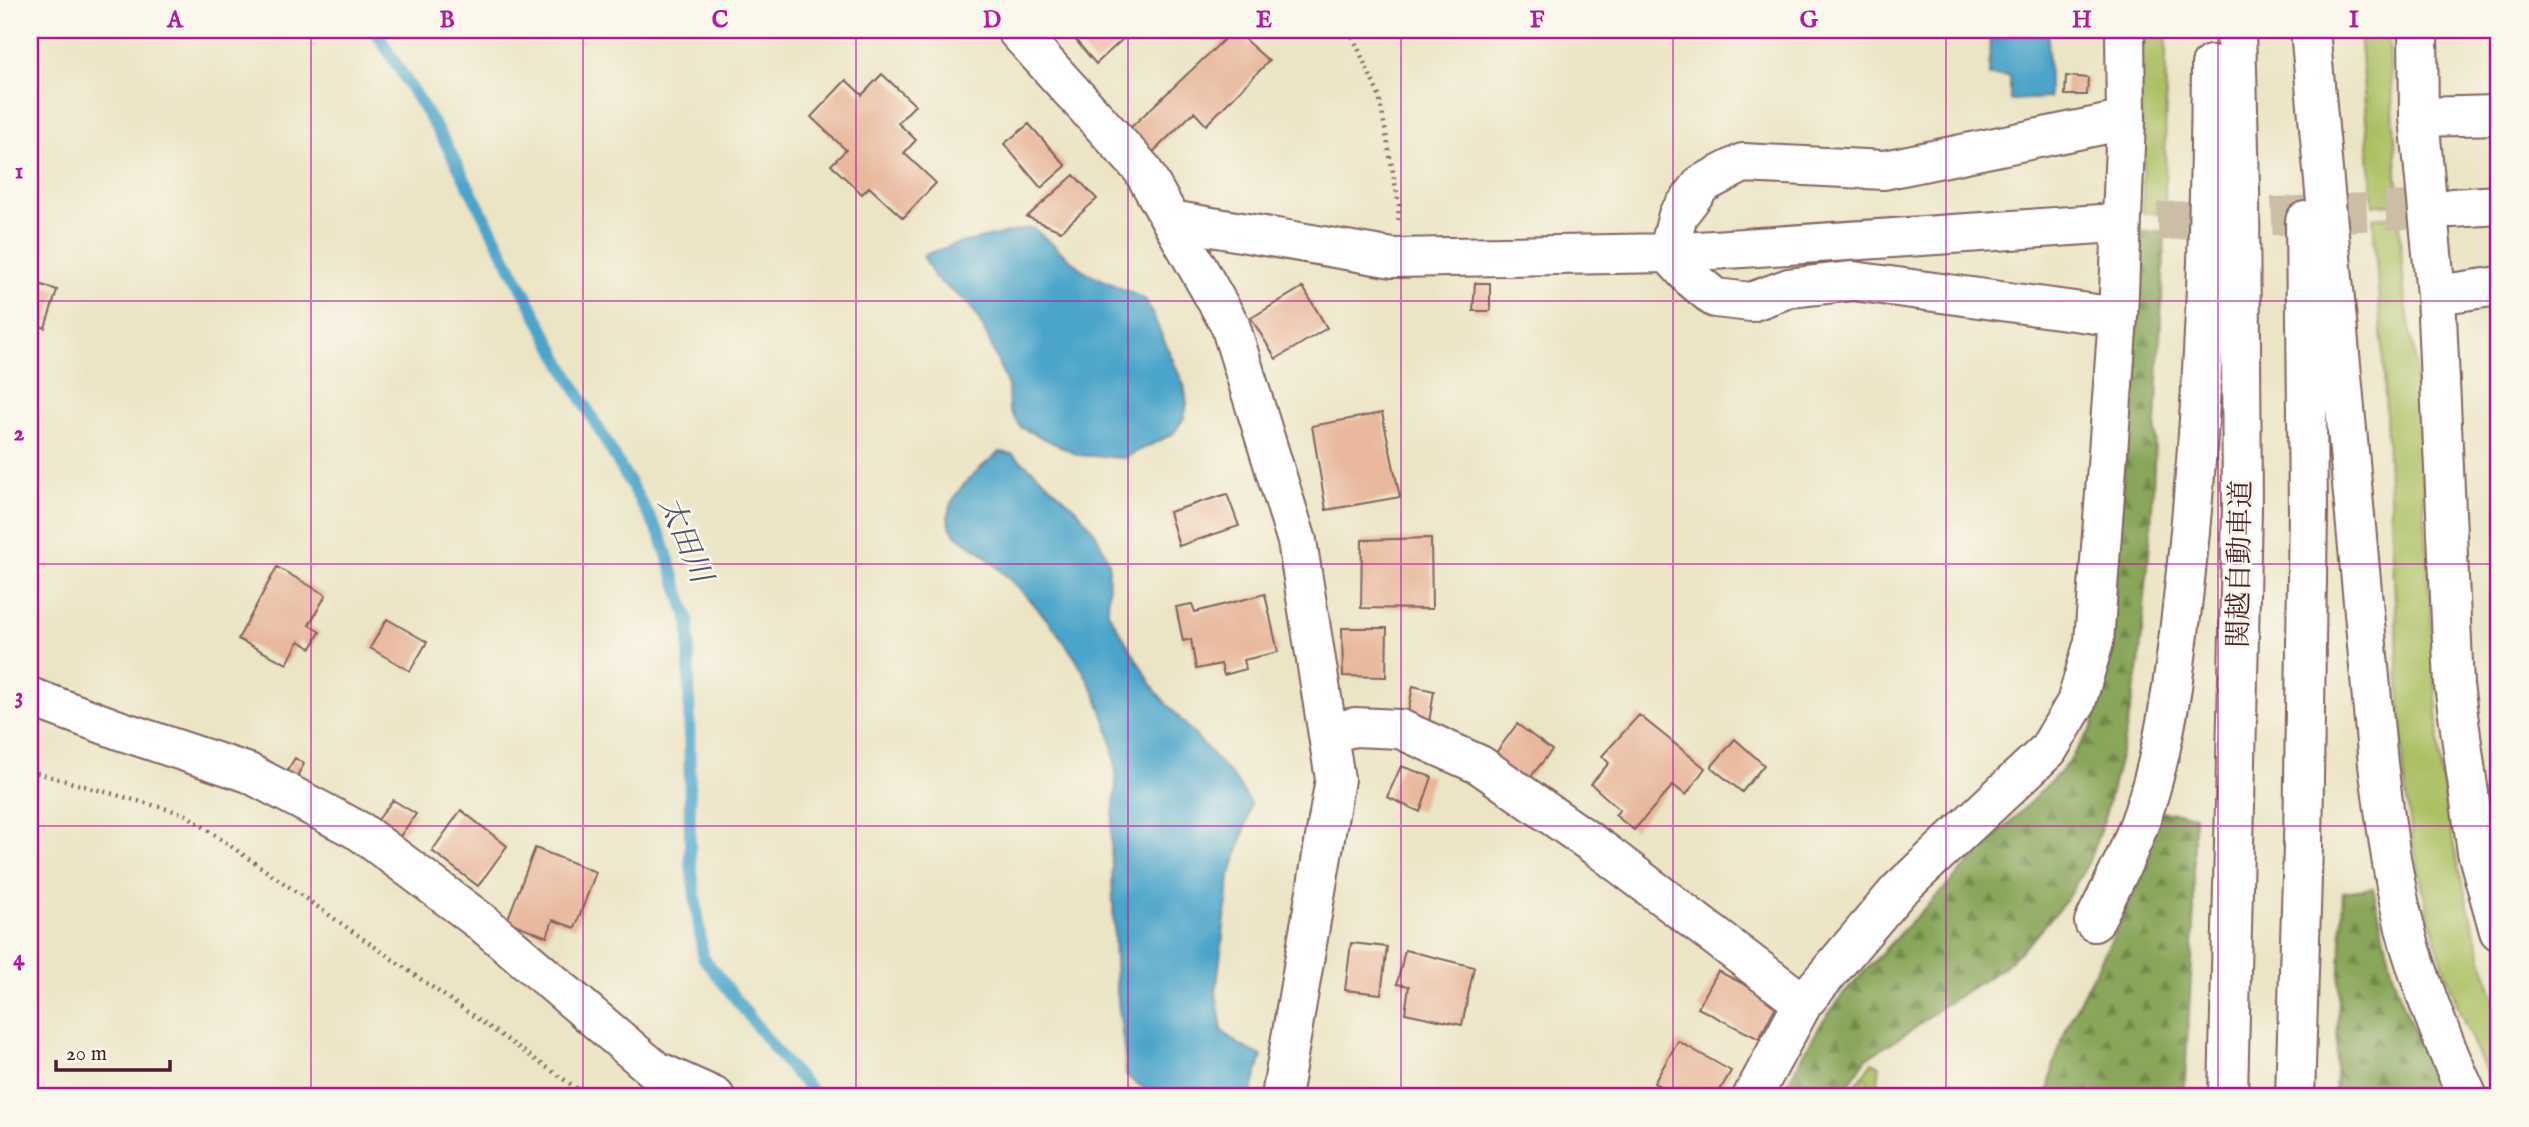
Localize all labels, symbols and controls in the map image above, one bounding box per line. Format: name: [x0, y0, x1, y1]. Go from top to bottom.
text: A: [166, 6, 184, 35]
text: B: [439, 6, 455, 35]
text: C: [712, 6, 729, 35]
text: D: [983, 6, 1001, 35]
text: E: [1256, 6, 1272, 35]
text: F: [1530, 6, 1545, 35]
text: G: [1800, 6, 1819, 35]
text: H: [2072, 6, 2092, 35]
text: I: [2349, 6, 2359, 35]
text: 1: [15, 157, 23, 186]
text: 2: [14, 419, 25, 448]
street label: 関越自動車道: [2222, 480, 2260, 648]
water label: 太田川: [649, 491, 720, 592]
text: 3: [15, 682, 23, 711]
text: 4: [13, 944, 25, 973]
scale bar: [56, 1029, 170, 1073]
text: 20 m: [66, 1041, 107, 1068]

